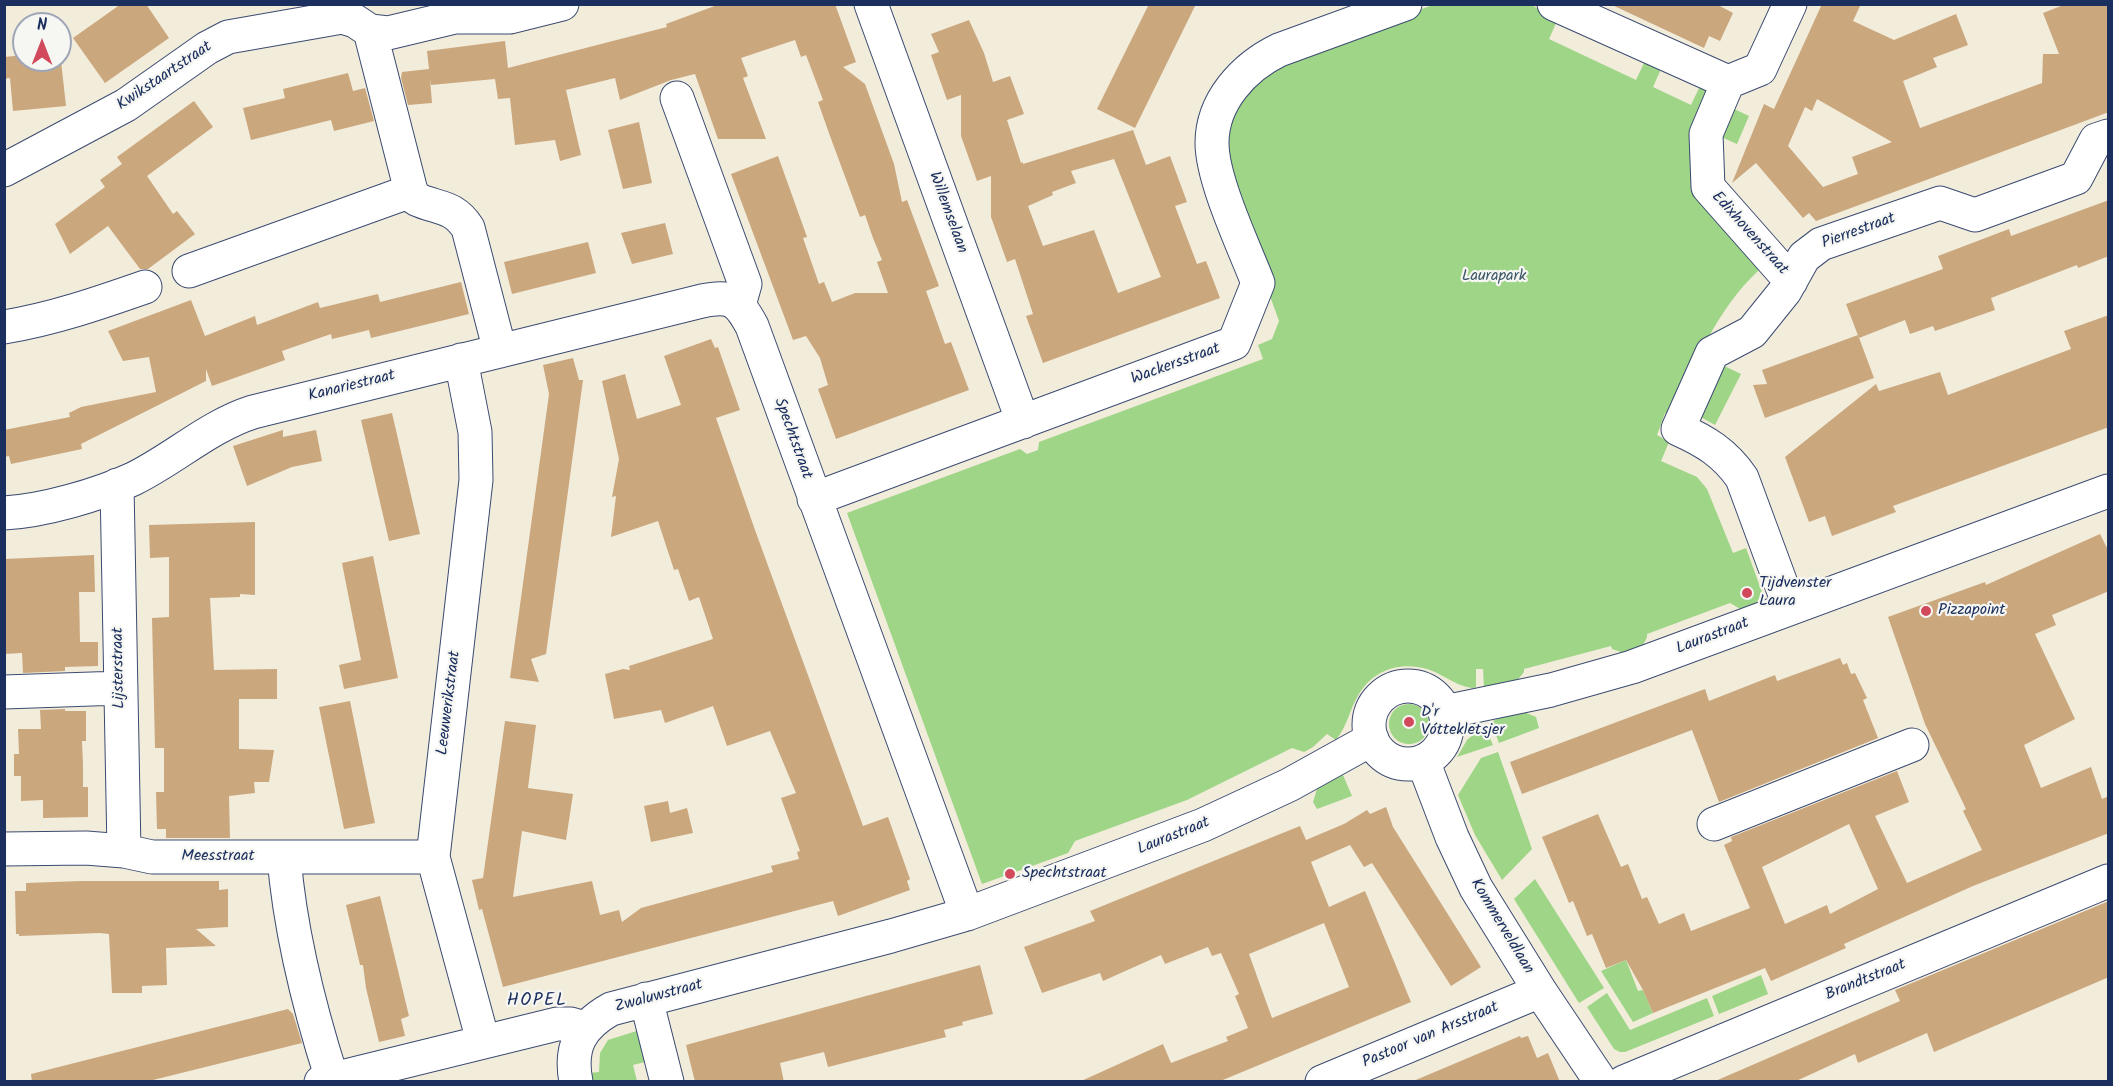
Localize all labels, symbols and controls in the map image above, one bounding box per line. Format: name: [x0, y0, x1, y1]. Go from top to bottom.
north arrow: [12, 12, 72, 72]
text: N: [37, 13, 47, 38]
street label: Kwikstaartstraat: [114, 38, 216, 116]
street label: Willemselaan: [923, 170, 971, 256]
street label: Edixhovenstraat: [1706, 188, 1792, 280]
street label: Pierrestraat: [1820, 210, 1898, 254]
park label: Laurapark: [1462, 267, 1526, 287]
street label: Wackersstraat: [1129, 340, 1223, 390]
street label: Kanariestraat: [307, 367, 397, 407]
street label: Spechtstraat: [768, 396, 816, 482]
place label: Tijdvenster Laura: [1759, 574, 1831, 612]
marker: Tijdvenster Laura: [1740, 586, 1754, 600]
place label: Pizzapoint: [1938, 601, 2006, 621]
marker: Pizzapoint: [1919, 604, 1933, 618]
street label: Laurastraat: [1674, 614, 1752, 660]
street label: Lijsterstraat: [110, 627, 130, 709]
street label: Leeuwerikstraat: [434, 650, 466, 756]
place label: D'r Vóttekletsjer: [1421, 703, 1505, 741]
marker: D'r Vóttekletsjer: [1402, 715, 1416, 729]
street label: Laurastraat: [1135, 814, 1213, 860]
street label: Meesstraat: [181, 847, 255, 867]
place label: Spechtstraat: [1022, 864, 1107, 884]
marker: Spechtstraat: [1003, 867, 1017, 881]
street label: Kommerveldlaan: [1465, 876, 1537, 978]
street label: Brandtstraat: [1823, 956, 1909, 1006]
street label: Zwaluwstraat: [613, 976, 705, 1018]
district label: HOPEL: [507, 991, 567, 1013]
street label: Pastoor van Arsstraat: [1360, 999, 1502, 1073]

